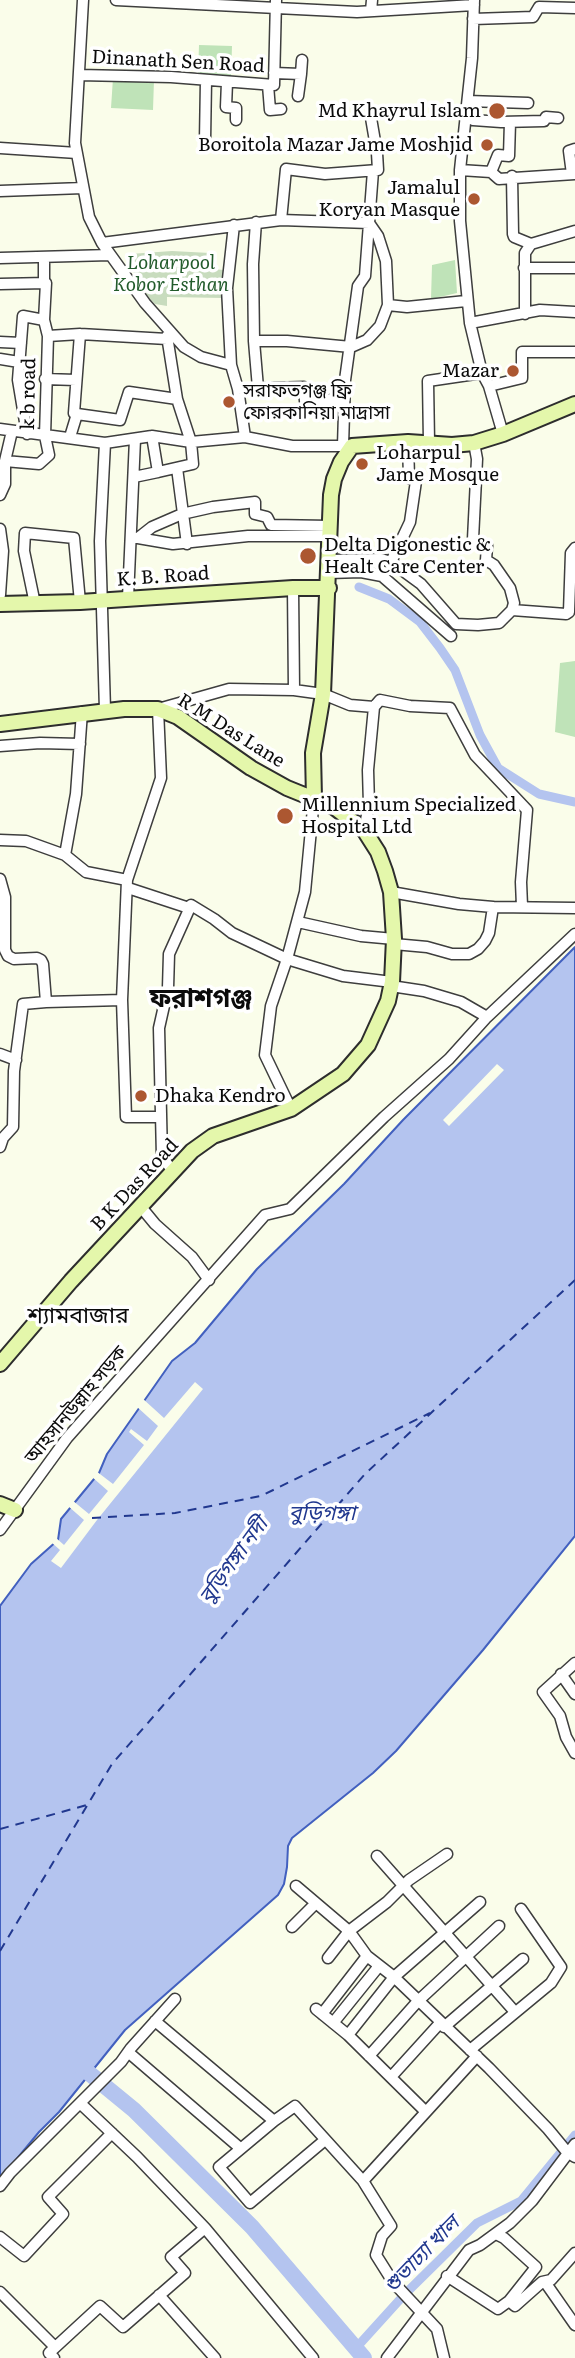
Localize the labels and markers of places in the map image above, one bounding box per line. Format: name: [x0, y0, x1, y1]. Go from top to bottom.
place label: Md Khayrul Islam: [317, 100, 481, 122]
marker: Md Khayrul Islam: [487, 101, 507, 121]
place label: Boroitola Mazar Jame Moshjid: [198, 134, 473, 156]
marker: Boroitola Mazar Jame Moshjid: [479, 137, 495, 153]
place label: Jamalul Koryan Masque: [319, 177, 460, 221]
marker: Jamalul Koryan Masque: [466, 191, 482, 207]
place label: Mazar: [442, 360, 499, 382]
marker: Mazar: [505, 363, 521, 379]
place label: সরাফতগঞ্জ ফ্রি ফোরকানিয়া মাদ্রাসা: [243, 380, 390, 424]
marker: সরাফতগঞ্জ ফ্রি ফোরকানিয়া মাদ্রাসা: [221, 394, 237, 410]
place label: Loharpul Jame Mosque: [376, 442, 499, 486]
marker: Loharpul Jame Mosque: [354, 456, 370, 472]
place label: Delta Digonestic & Healt Care Center: [324, 534, 491, 578]
marker: Delta Digonestic & Healt Care Center: [298, 546, 318, 566]
place label: Millennium Specialized Hospital Ltd: [301, 794, 516, 838]
marker: Millennium Specialized Hospital Ltd: [275, 806, 295, 826]
place label: Dhaka Kendro: [155, 1085, 286, 1107]
marker: Dhaka Kendro: [133, 1088, 149, 1104]

